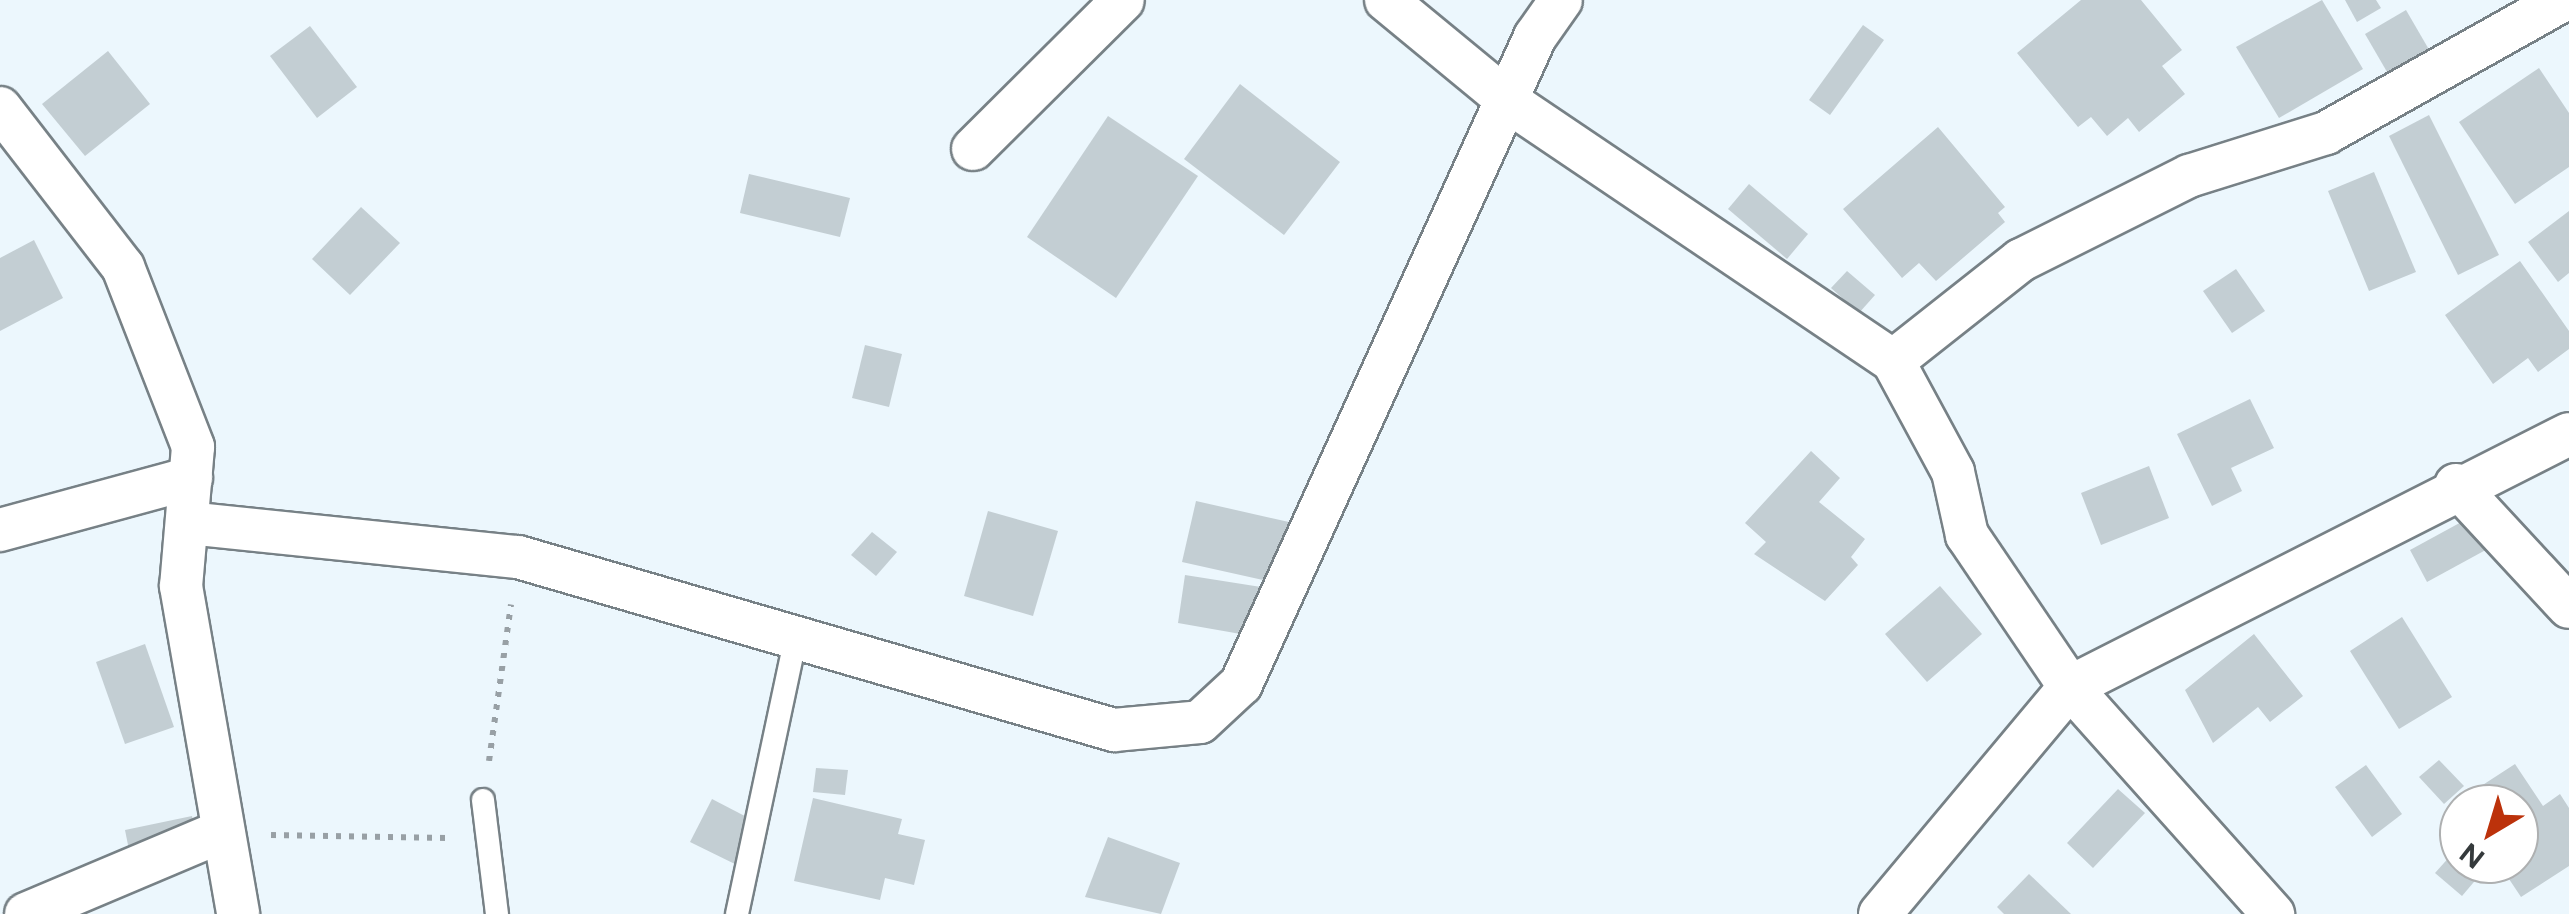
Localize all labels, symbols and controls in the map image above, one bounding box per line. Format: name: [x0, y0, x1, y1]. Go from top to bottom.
north arrow: [2439, 784, 2539, 884]
text: N: [2453, 836, 2491, 876]

